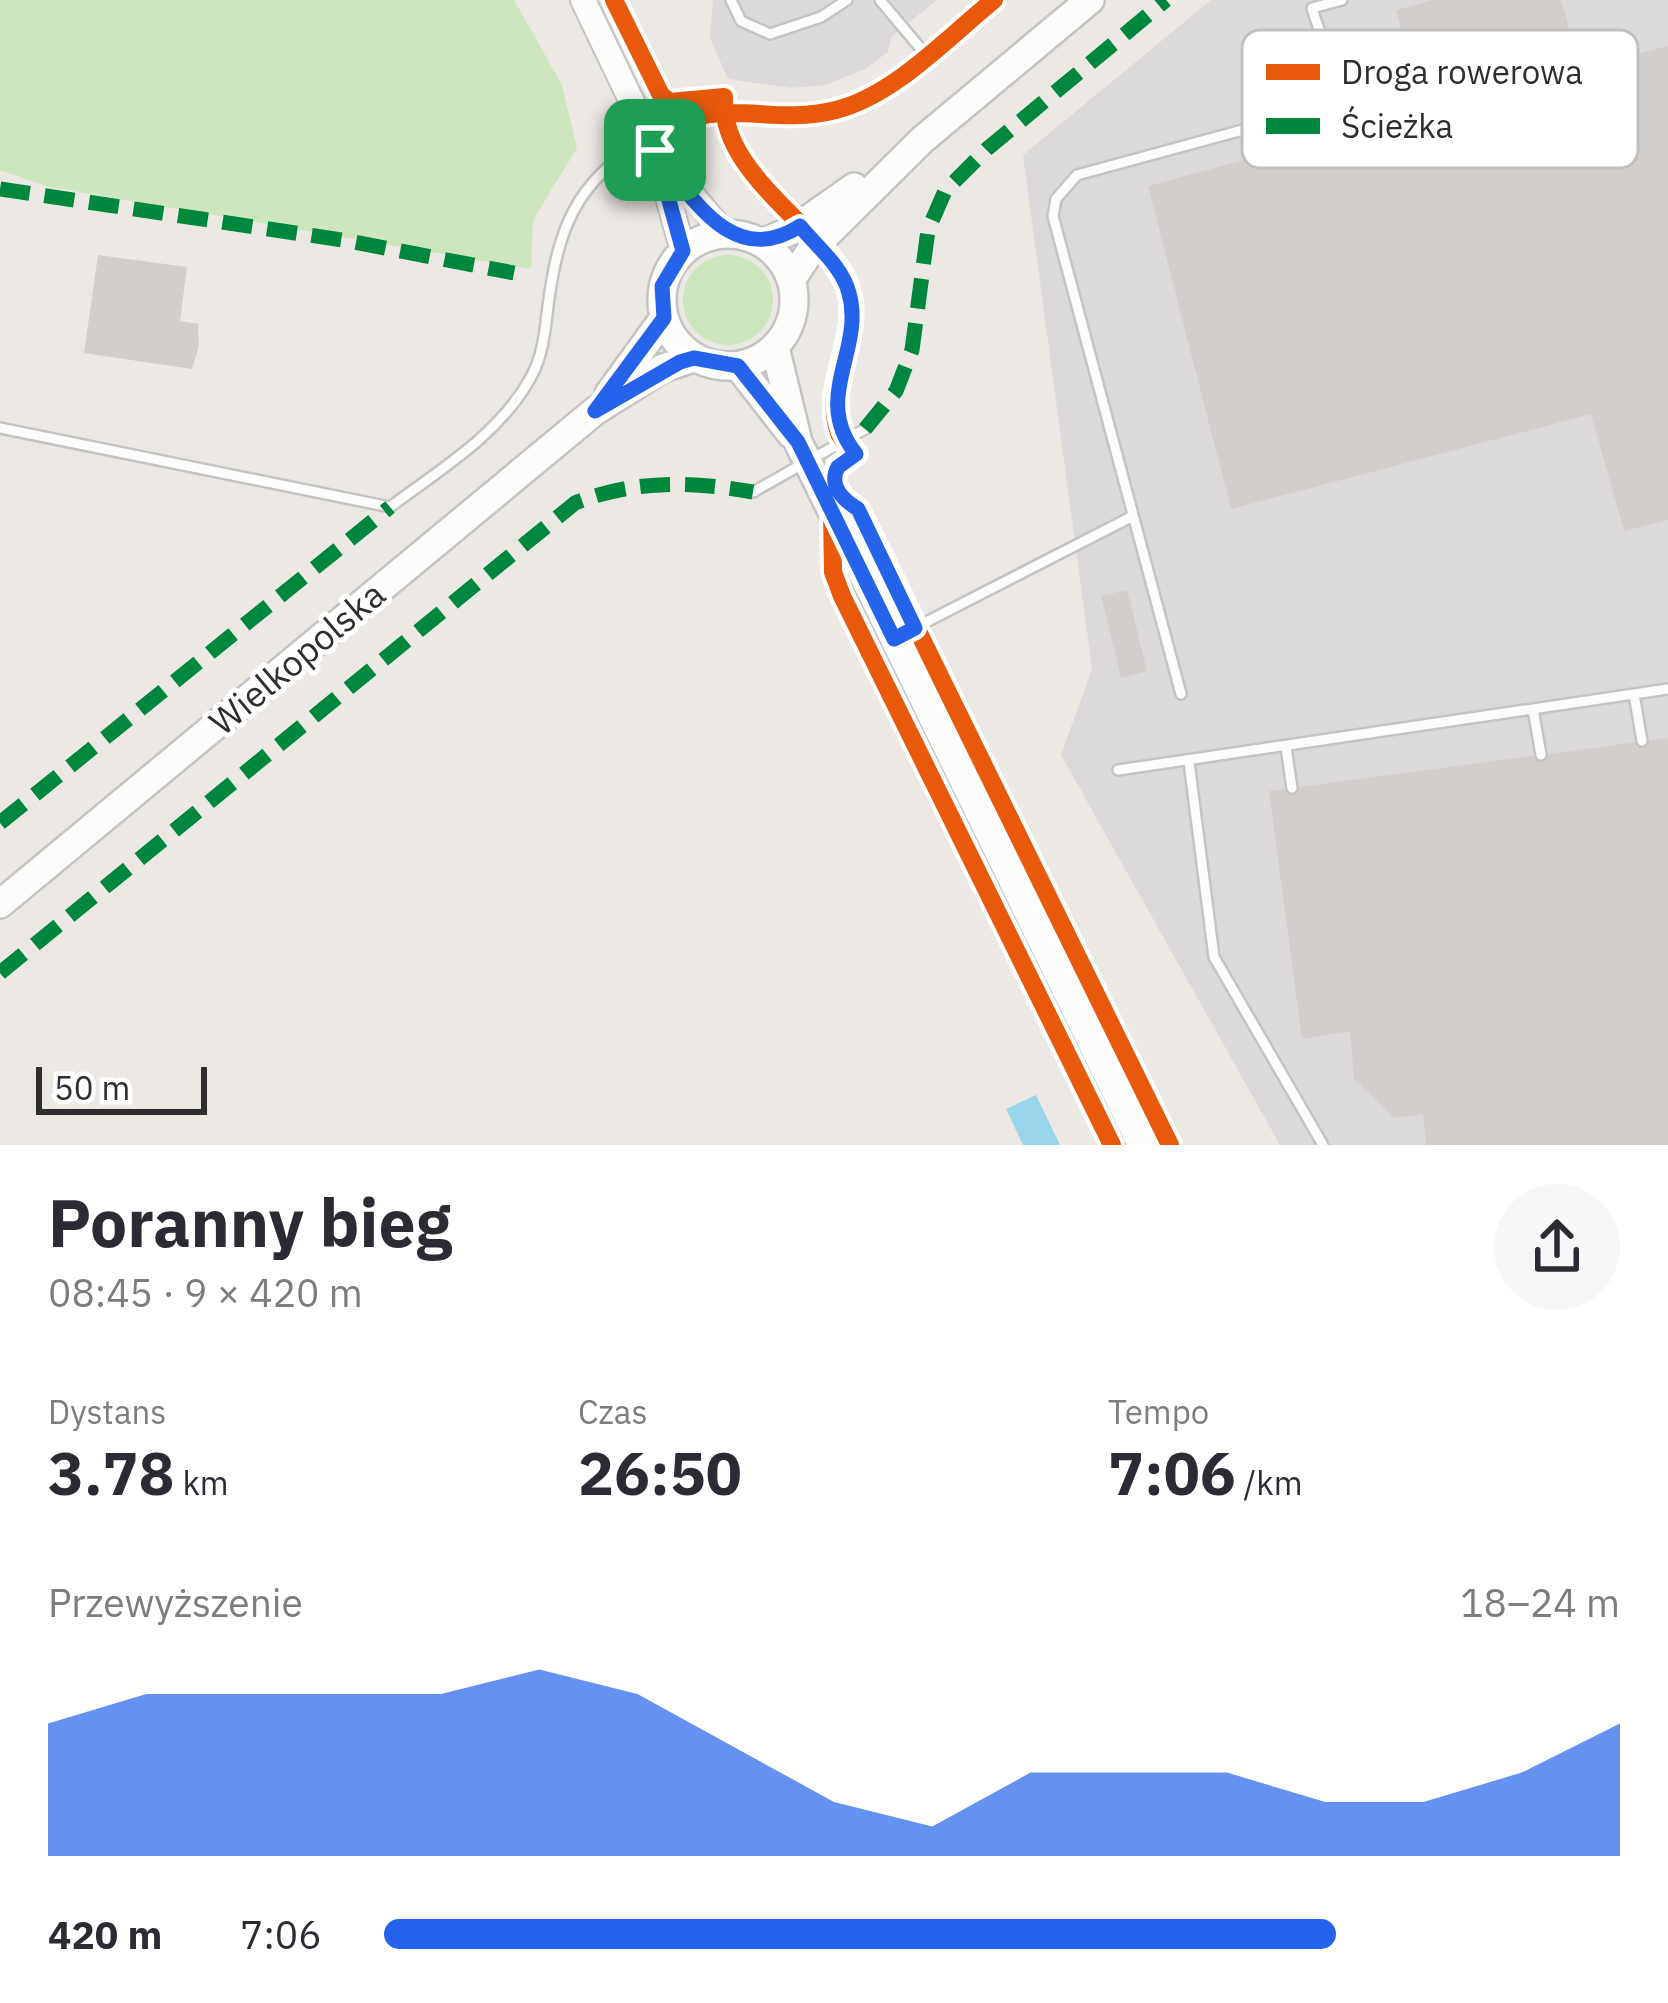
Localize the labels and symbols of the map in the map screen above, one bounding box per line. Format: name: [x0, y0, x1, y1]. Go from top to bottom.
legend: [1242, 30, 1638, 168]
text: Droga rowerowa: [1341, 50, 1583, 93]
pin: [604, 99, 706, 201]
text: Ścieżka: [1341, 104, 1453, 147]
street label: Wielkopolska: [199, 570, 394, 745]
scale bar: [36, 1061, 207, 1114]

